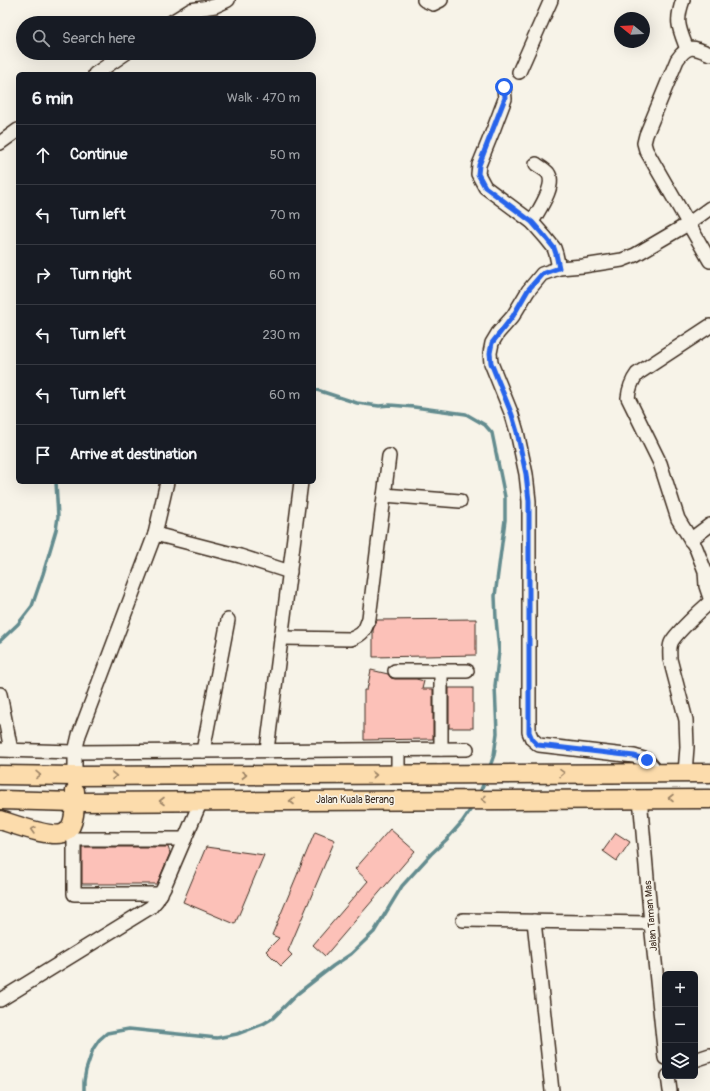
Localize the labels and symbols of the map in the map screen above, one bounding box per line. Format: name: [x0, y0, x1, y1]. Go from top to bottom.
north arrow: [614, 12, 650, 48]
route start: [495, 78, 513, 96]
route end: [638, 751, 656, 769]
one-way arrow: [559, 769, 565, 777]
one-way arrow: [371, 770, 377, 779]
one-way arrow: [35, 771, 41, 780]
one-way arrow: [241, 771, 247, 779]
one-way arrow: [111, 772, 117, 780]
street label: Jalan Kuala Berang: [316, 794, 394, 806]
one-way arrow: [668, 794, 674, 802]
one-way arrow: [481, 795, 487, 804]
one-way arrow: [159, 797, 165, 805]
one-way arrow: [289, 797, 295, 805]
one-way arrow: [30, 826, 37, 834]
street label: Jalan Taman Mas: [642, 880, 660, 952]

